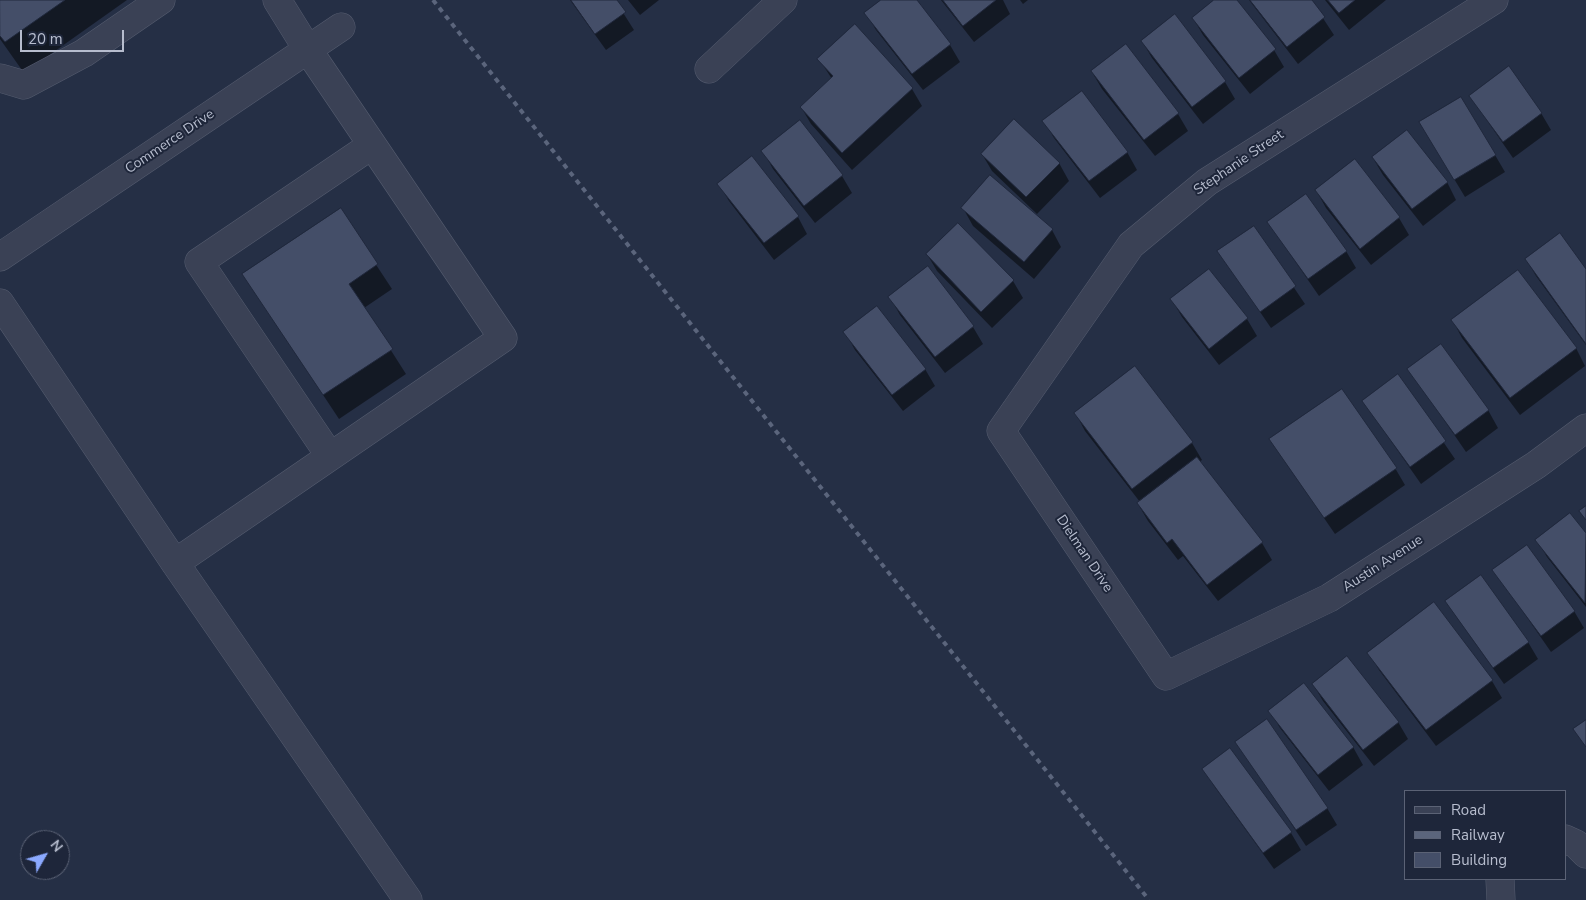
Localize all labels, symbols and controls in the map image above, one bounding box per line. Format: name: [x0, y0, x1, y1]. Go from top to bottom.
scale bar: [22, 20, 126, 52]
text: 20 m: [28, 29, 63, 49]
street label: Commerce Drive: [122, 106, 218, 178]
street label: Stephanie Street: [1191, 127, 1287, 199]
street label: Dielman Drive: [1052, 512, 1116, 596]
street label: Austin Avenue: [1340, 532, 1426, 596]
legend: [1404, 790, 1566, 880]
text: Road: [1451, 800, 1486, 820]
text: Railway: [1451, 825, 1505, 845]
north arrow: [20, 830, 70, 880]
text: N: [46, 836, 67, 856]
text: Building: [1451, 850, 1507, 870]

